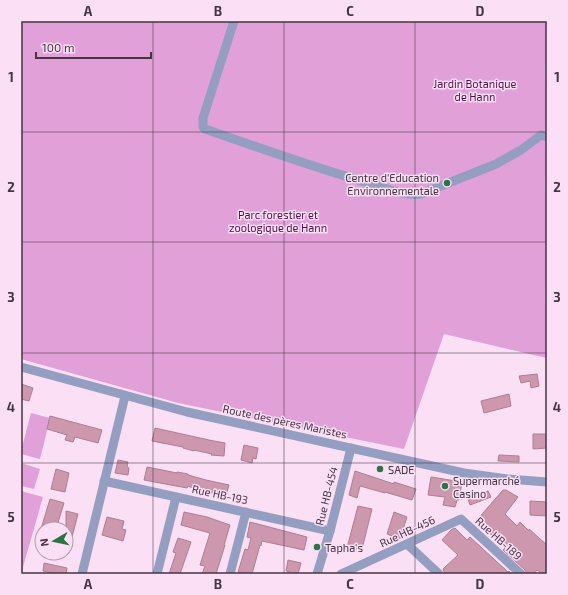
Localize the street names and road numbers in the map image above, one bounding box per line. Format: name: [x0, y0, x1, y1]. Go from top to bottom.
street label: Route des pères Maristes: [222, 401, 349, 441]
street label: Rue HB-454: [312, 465, 340, 527]
street label: Rue HB-193: [191, 482, 249, 506]
street label: Rue HB-456: [377, 513, 437, 549]
street label: Rue HB-189: [473, 514, 525, 562]

